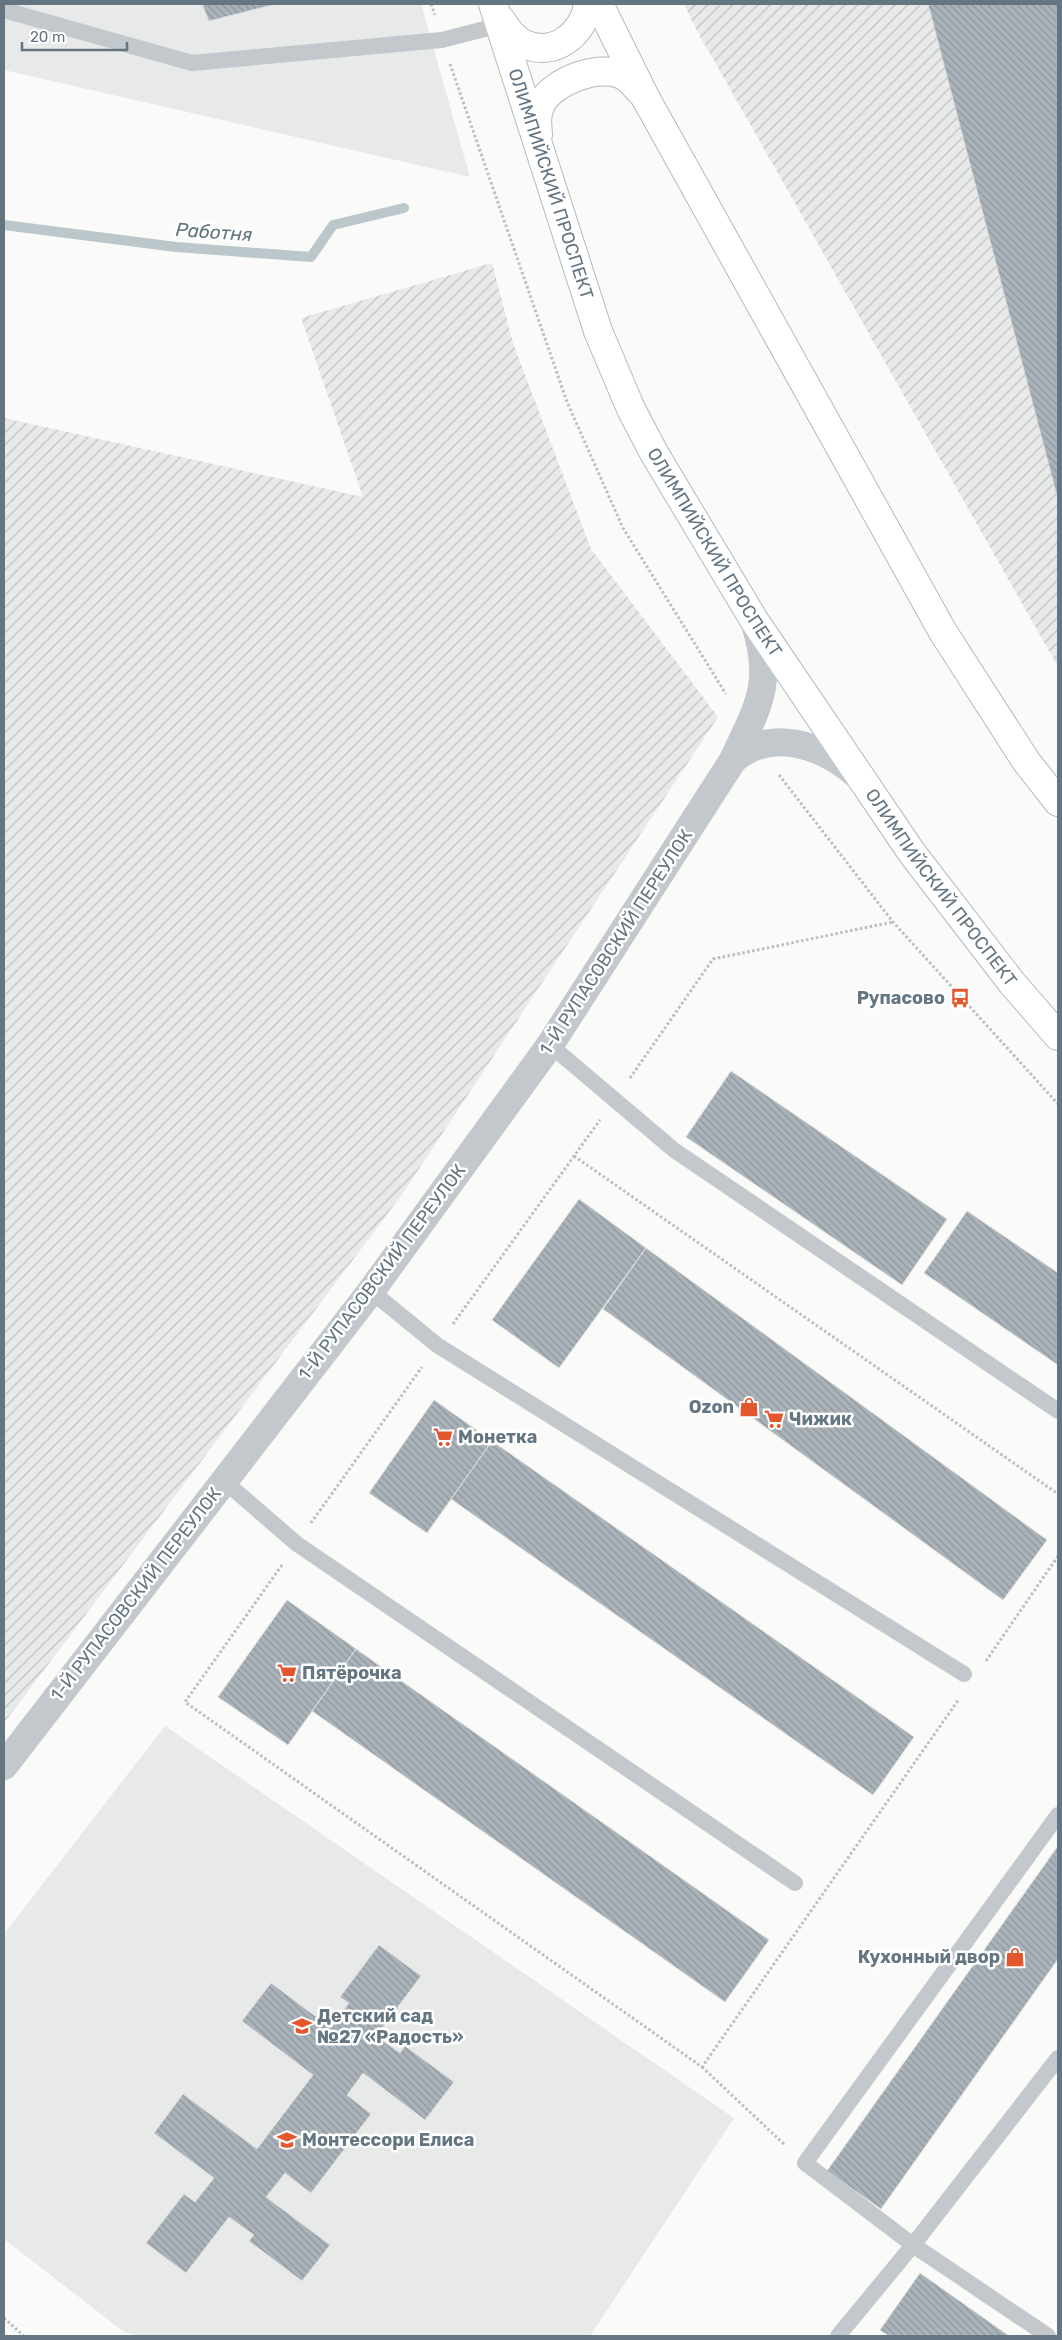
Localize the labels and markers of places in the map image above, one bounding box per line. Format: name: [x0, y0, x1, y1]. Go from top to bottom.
place label: Рупасово: [857, 987, 945, 1009]
bus stop icon: Рупасово: [949, 987, 971, 1009]
place label: Ozon: [689, 1396, 734, 1418]
shop icon: Ozon: [738, 1396, 760, 1418]
supermarket icon: Чижик: [763, 1408, 785, 1430]
place label: Чижик: [789, 1408, 852, 1430]
supermarket icon: Монетка: [432, 1426, 454, 1448]
place label: Монетка: [458, 1426, 537, 1448]
supermarket icon: Пятёрочка: [276, 1662, 298, 1684]
place label: Пятёрочка: [302, 1662, 402, 1684]
place label: Кухонный двор: [858, 1946, 1000, 1968]
shop icon: Кухонный двор: [1004, 1946, 1026, 1968]
place label: Детский сад №27 «Радость»: [317, 2005, 463, 2048]
school or university icon: Детский сад №27 «Радость»: [291, 2015, 313, 2037]
school or university icon: Монтессори Елиса: [276, 2129, 298, 2151]
place label: Монтессори Елиса: [302, 2129, 474, 2151]

